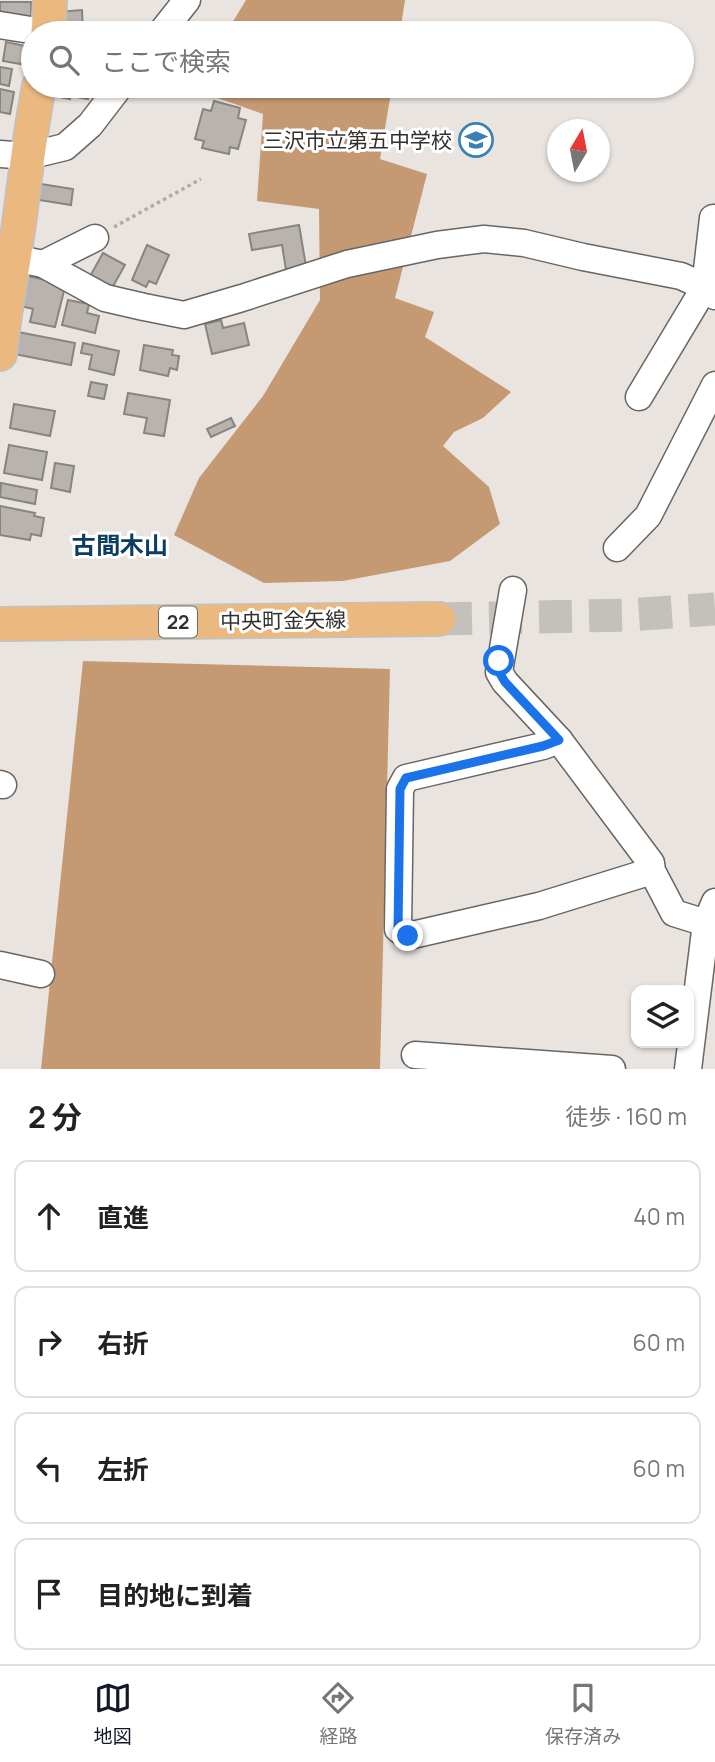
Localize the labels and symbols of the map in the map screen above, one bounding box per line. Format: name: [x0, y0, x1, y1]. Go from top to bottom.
north arrow: [547, 119, 610, 182]
school or university icon: 三沢市立第五中学校: [457, 121, 495, 159]
place label: 三沢市立第五中学校: [263, 126, 452, 154]
district label: 古間木山: [72, 528, 168, 561]
street label: 中央町金矢線: [220, 605, 346, 635]
road number: 22: [159, 607, 197, 638]
route start: [483, 645, 514, 676]
route end: [392, 920, 423, 951]

